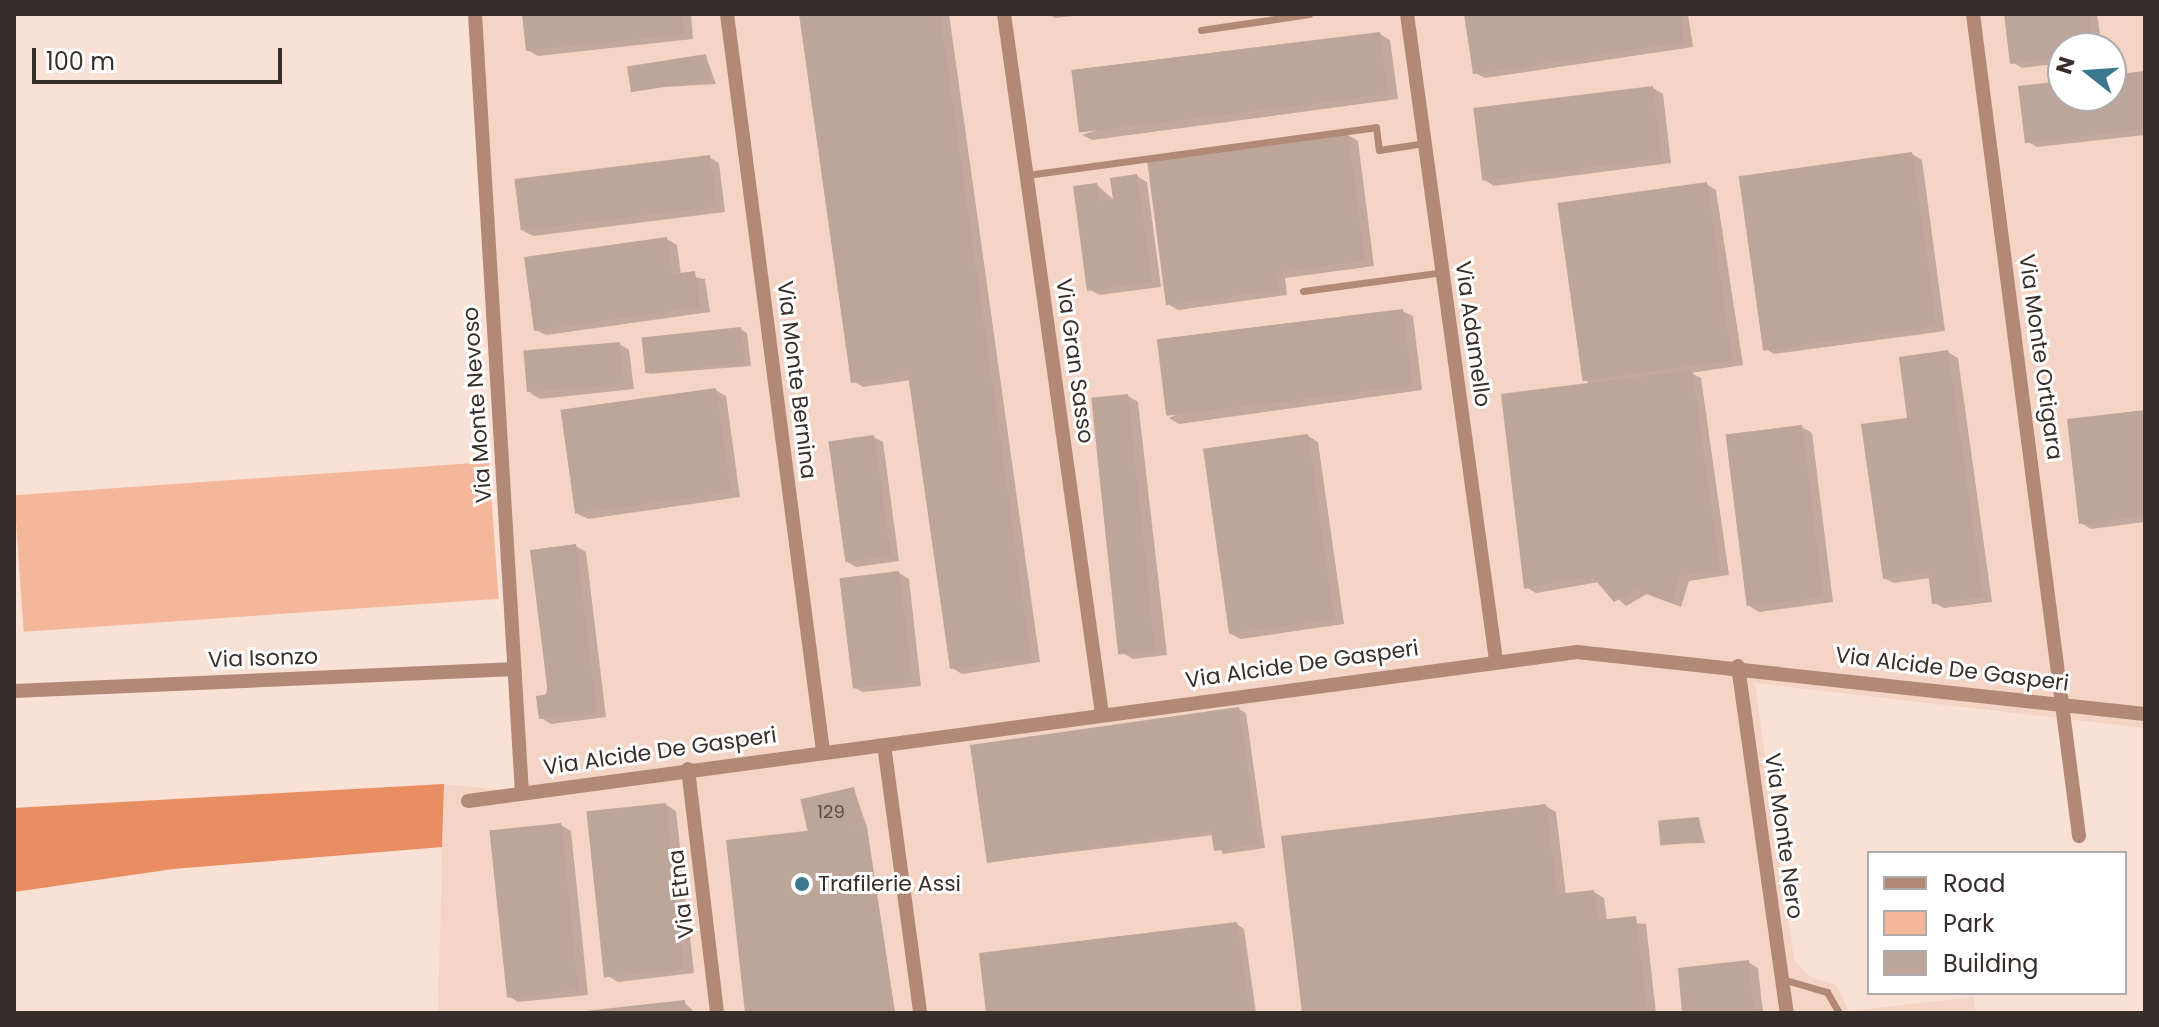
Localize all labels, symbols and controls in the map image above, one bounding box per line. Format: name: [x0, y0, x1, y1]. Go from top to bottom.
scale bar: [36, 32, 286, 82]
north arrow: [2047, 32, 2127, 112]
text: 100 m: [46, 45, 115, 78]
text: N: [2048, 53, 2083, 78]
street label: Via Monte Ortigara: [2013, 252, 2069, 462]
street label: Via Adamello: [1450, 259, 1496, 409]
street label: Via Gran Sasso: [1050, 277, 1100, 445]
street label: Via Monte Bernina: [772, 279, 822, 481]
street label: Via Monte Nevoso: [457, 306, 497, 504]
street label: Via Alcide De Gasperi: [1184, 635, 1420, 693]
street label: Via Alcide De Gasperi: [1834, 642, 2070, 696]
street label: Via Isonzo: [207, 643, 319, 673]
street label: Via Alcide De Gasperi: [542, 722, 778, 780]
street label: Via Monte Nero: [1759, 751, 1809, 921]
house number: 129: [817, 801, 845, 823]
street label: Via Etna: [662, 848, 700, 940]
legend: [1867, 851, 2127, 995]
text: Road: [1943, 867, 2005, 900]
place label: Trafilerie Assi: [818, 871, 961, 897]
marker: Trafilerie Assi: [793, 875, 811, 893]
text: Park: [1943, 907, 1994, 940]
text: Building: [1943, 947, 2039, 980]

